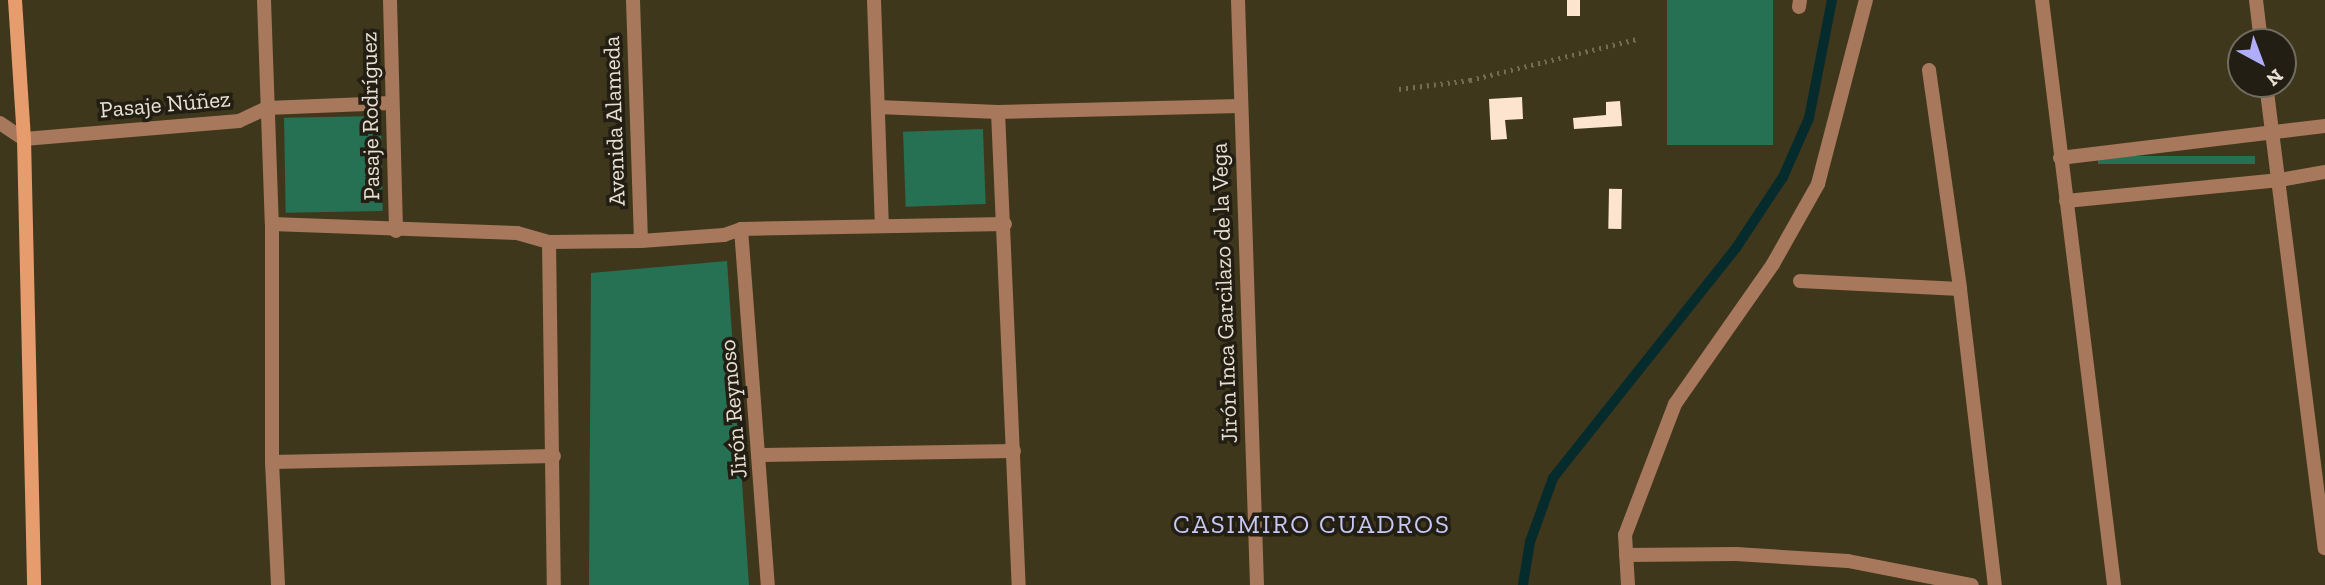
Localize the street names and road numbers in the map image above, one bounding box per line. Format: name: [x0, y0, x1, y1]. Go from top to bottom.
street label: Pasaje Rodríguez: [355, 31, 385, 201]
street label: Avenida Alameda: [597, 35, 631, 207]
street label: Pasaje Núñez: [98, 85, 232, 123]
street label: Jirón Inca Garcilazo de la Vega: [1205, 142, 1243, 444]
street label: Jirón Reynoso: [713, 338, 753, 480]

